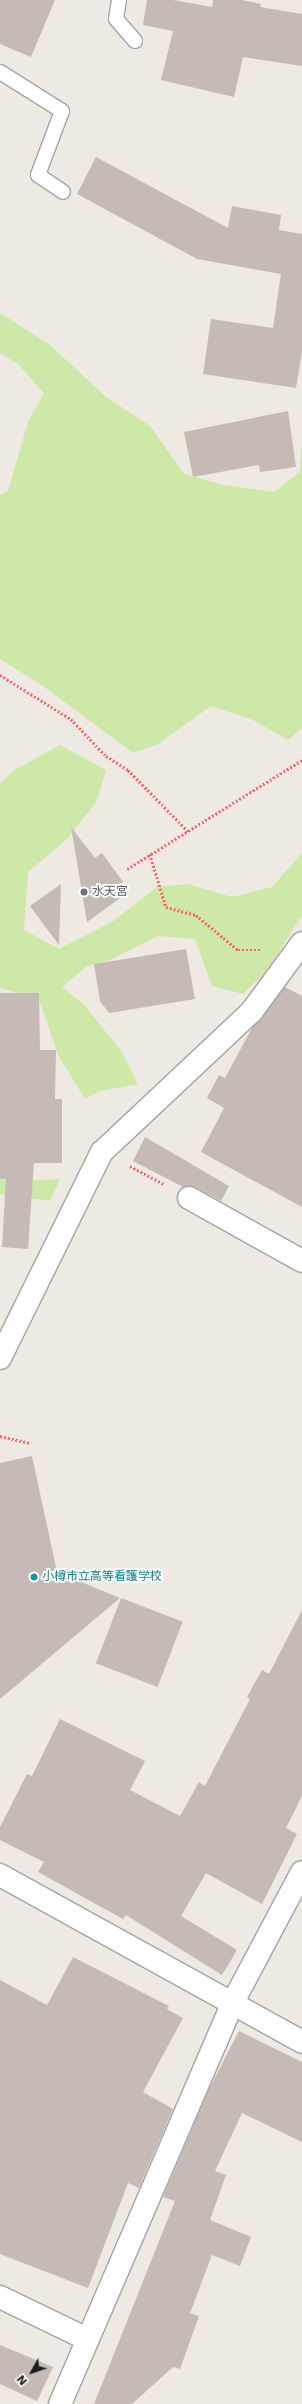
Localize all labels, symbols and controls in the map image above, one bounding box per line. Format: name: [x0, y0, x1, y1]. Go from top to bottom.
place label: 水天宮: [92, 885, 128, 899]
marker: 水天宮: [79, 887, 89, 897]
place label: 小樽市立高等看護学校: [42, 1570, 162, 1584]
marker: 小樽市立高等看護学校: [29, 1572, 39, 1582]
north arrow: [12, 2352, 52, 2392]
text: N: [14, 2372, 30, 2388]

